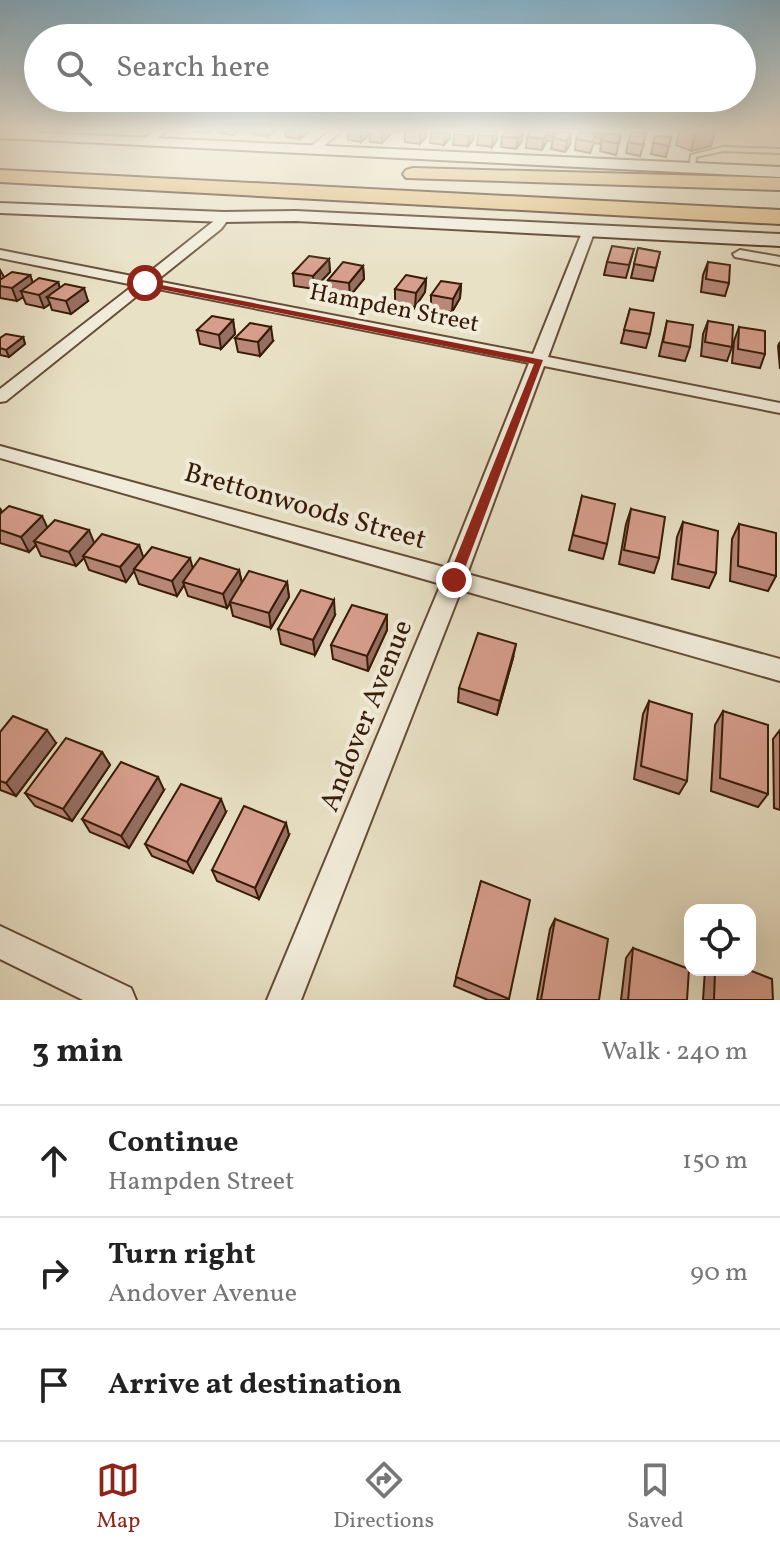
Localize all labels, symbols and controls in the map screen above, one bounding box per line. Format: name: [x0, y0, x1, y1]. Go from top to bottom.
search box: [24, 24, 756, 112]
icon: search: [52, 46, 96, 90]
text: Search here: [116, 47, 270, 89]
route start: [127, 265, 163, 301]
street label: Hampden Street: [306, 276, 482, 342]
street label: Brettonwoods Street: [179, 454, 431, 560]
route end: [436, 562, 472, 598]
street label: Andover Avenue: [311, 614, 423, 818]
map controls: [684, 904, 756, 976]
button: locate: [684, 904, 756, 976]
text: 3 min: [32, 1029, 123, 1076]
text: Walk · 240 m: [601, 1034, 748, 1070]
text: Continue: [108, 1122, 239, 1164]
icon: ahead: [32, 1139, 76, 1183]
text: 150 m: [682, 1143, 748, 1179]
text: Hampden Street: [108, 1164, 294, 1200]
text: Turn right: [108, 1234, 256, 1276]
icon: right: [32, 1251, 76, 1295]
text: 90 m: [690, 1255, 748, 1291]
text: Andover Avenue: [108, 1276, 297, 1312]
icon: arrive: [32, 1363, 76, 1407]
text: Arrive at destination: [108, 1364, 402, 1406]
tab: Map: [96, 1458, 140, 1537]
tab: Directions: [333, 1458, 434, 1537]
tab: Saved: [627, 1458, 684, 1537]

